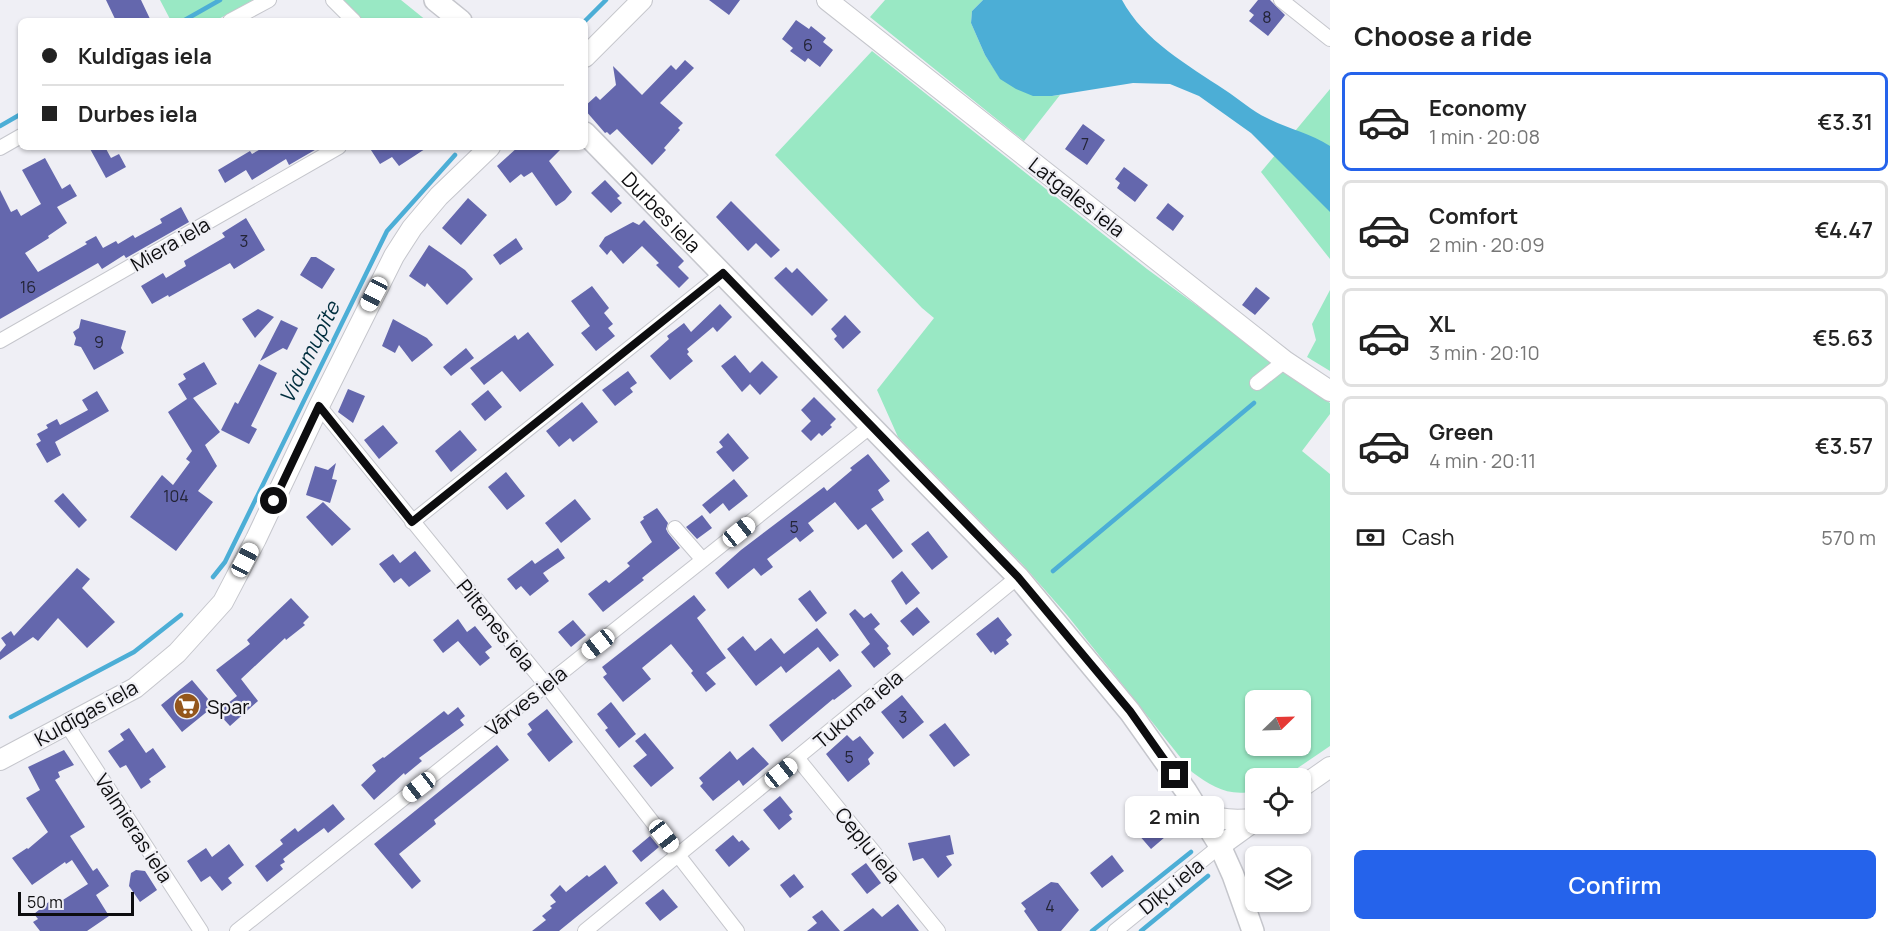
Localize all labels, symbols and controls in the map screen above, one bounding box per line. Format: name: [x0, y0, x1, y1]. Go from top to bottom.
house number: 8: [1262, 6, 1272, 28]
text: Choose a ride: [1354, 17, 1532, 54]
house number: 6: [803, 34, 813, 56]
text: Kuldīgas iela: [78, 41, 212, 71]
text: Economy: [1429, 93, 1527, 123]
icon: car: [1357, 95, 1411, 149]
text: Durbes iela: [78, 99, 197, 129]
text: €3.31: [1817, 107, 1873, 137]
text: 1 min · 20:08: [1429, 123, 1540, 150]
house number: 7: [1081, 133, 1089, 155]
street label: Latgales iela: [1023, 151, 1131, 243]
street label: Durbes iela: [616, 166, 707, 258]
text: Comfort: [1429, 201, 1518, 231]
icon: car: [1357, 203, 1411, 257]
street label: Miera iela: [125, 211, 215, 277]
text: €4.47: [1815, 215, 1873, 245]
house number: 3: [240, 230, 248, 252]
text: 2 min · 20:09: [1429, 231, 1545, 258]
car: [358, 274, 390, 314]
house number: 16: [20, 276, 36, 298]
water label: Vidumupīte: [272, 295, 346, 408]
text: XL: [1429, 309, 1455, 339]
icon: car: [1357, 311, 1411, 365]
text: €5.63: [1813, 323, 1873, 353]
house number: 9: [94, 331, 104, 353]
text: 3 min · 20:10: [1429, 339, 1540, 366]
text: Green: [1429, 417, 1494, 447]
icon: car: [1357, 419, 1411, 473]
text: €3.57: [1815, 431, 1873, 461]
text: 4 min · 20:11: [1429, 447, 1536, 474]
house number: 104: [163, 485, 189, 507]
route start: [260, 487, 287, 514]
car: [719, 514, 759, 550]
house number: 5: [789, 516, 799, 538]
icon: cash: [1354, 521, 1387, 554]
text: Cash: [1402, 522, 1455, 552]
text: 570 m: [1821, 524, 1876, 551]
car: [229, 540, 261, 580]
street label: Piltenes iela: [451, 574, 541, 676]
car: [578, 626, 618, 662]
street label: Vārves iela: [480, 660, 572, 742]
street label: Tukuma iela: [808, 664, 908, 754]
street label: Kuldīgas iela: [30, 674, 142, 752]
north arrow: [1245, 690, 1311, 756]
map controls: [1245, 690, 1311, 912]
supermarket icon: Spar: [172, 691, 202, 721]
place label: Spar: [207, 693, 250, 720]
house number: 3: [899, 706, 907, 728]
house number: 5: [844, 746, 854, 768]
car: [761, 755, 801, 791]
route end: [1161, 761, 1188, 788]
street label: Valmieras iela: [89, 768, 179, 888]
button: locate: [1245, 768, 1311, 834]
car: [399, 769, 439, 805]
callout: 2 min: [1126, 796, 1224, 838]
street label: Cepļu iela: [829, 801, 907, 889]
text: 2 min: [1149, 803, 1200, 830]
car: [646, 816, 682, 856]
button: layers: [1245, 846, 1311, 912]
button: Confirm: [1354, 850, 1876, 919]
street label: Dīķu iela: [1133, 852, 1209, 920]
scale bar: [18, 889, 134, 916]
text: 50 m: [27, 891, 63, 913]
house number: 4: [1045, 895, 1055, 917]

